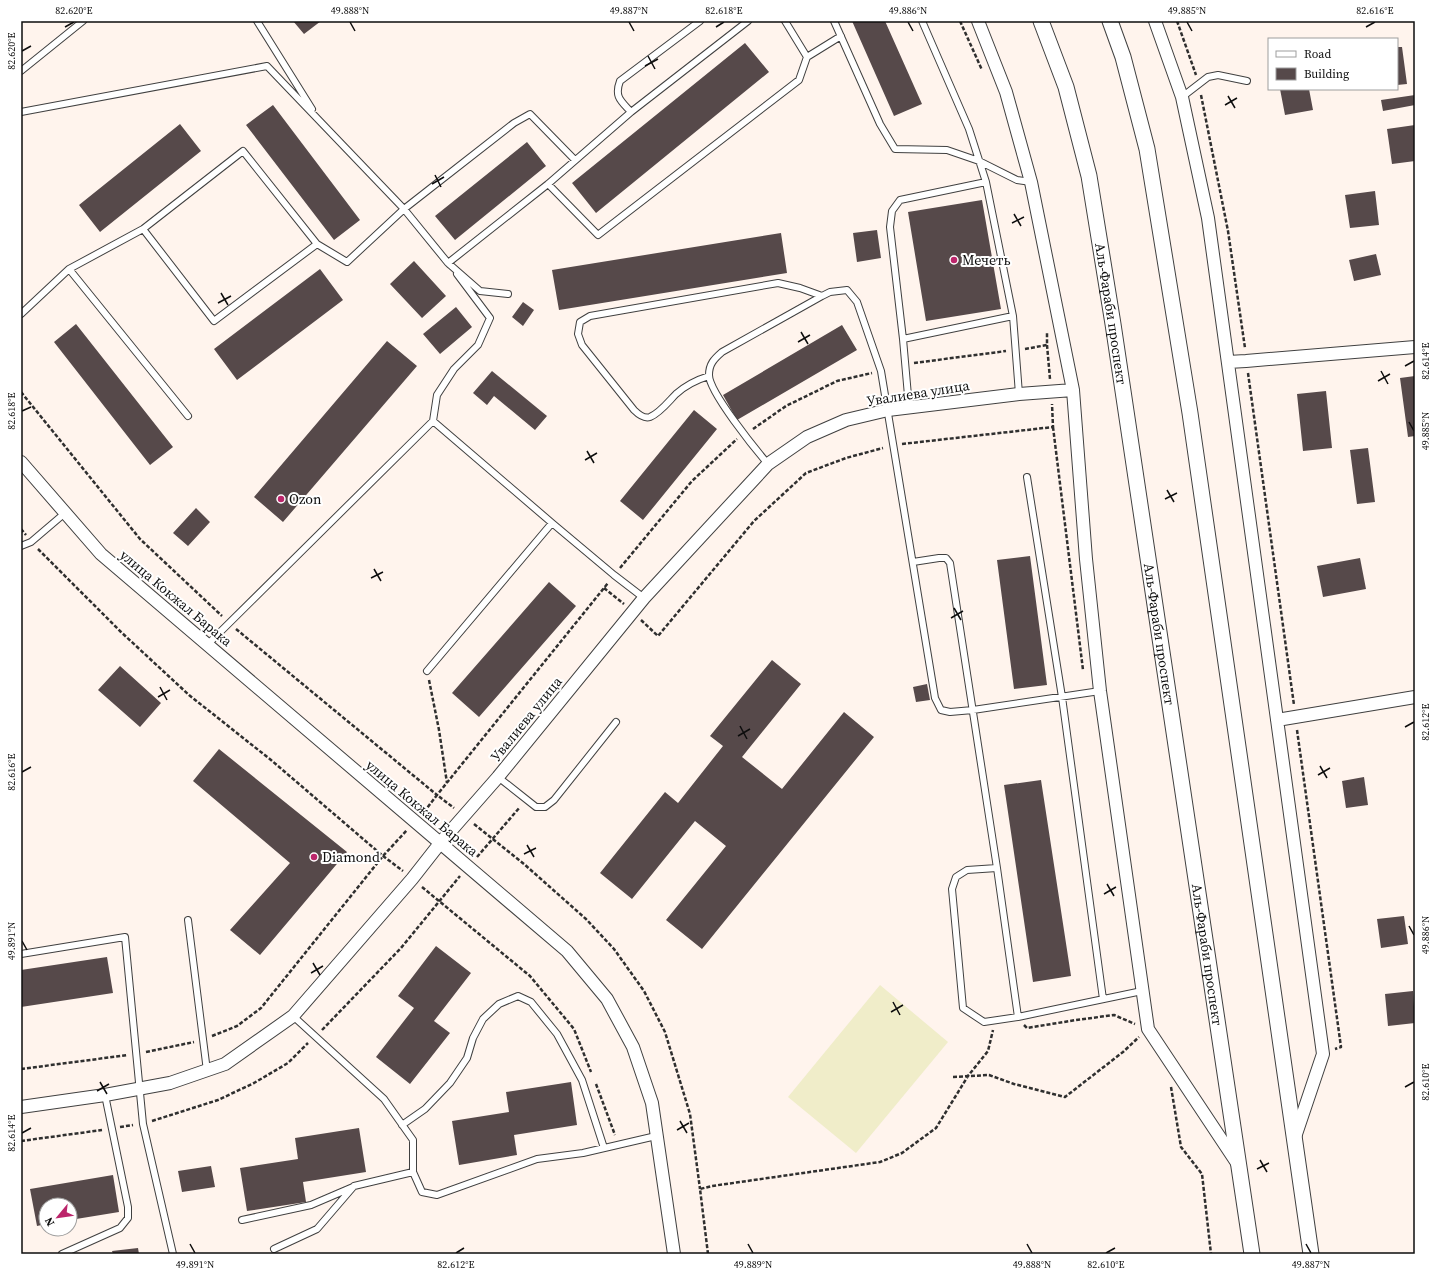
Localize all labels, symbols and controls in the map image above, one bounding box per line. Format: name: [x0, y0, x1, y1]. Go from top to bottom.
text: 82.620°E: [55, 4, 93, 17]
text: 49.888°N: [331, 4, 369, 17]
text: 49.887°N: [610, 4, 648, 17]
text: 82.618°E: [705, 4, 743, 17]
text: 49.886°N: [889, 4, 927, 17]
text: 49.885°N: [1168, 4, 1206, 17]
text: 82.616°E: [1356, 4, 1394, 17]
text: 82.620°E: [5, 32, 18, 70]
legend: [1268, 38, 1398, 90]
text: Road: [1304, 46, 1331, 62]
text: Building: [1304, 66, 1349, 82]
street label: Аль-Фараби проспект: [1090, 241, 1132, 387]
place label: Мечеть: [962, 250, 1011, 270]
marker: Мечеть: [949, 255, 959, 265]
text: 82.614°E: [1419, 342, 1432, 380]
street label: Увалиева улица: [865, 375, 972, 411]
text: 82.618°E: [5, 392, 18, 430]
text: 49.885°N: [1419, 412, 1432, 450]
place label: Ozon: [289, 489, 322, 509]
marker: Ozon: [276, 494, 286, 504]
street label: улица Кокжал Барака: [116, 545, 237, 652]
street label: Аль-Фараби проспект: [1139, 562, 1180, 707]
street label: Увалиева улица: [485, 672, 567, 766]
text: 82.612°E: [1419, 703, 1432, 741]
text: 82.616°E: [5, 753, 18, 791]
street label: улица Кокжал Барака: [362, 755, 483, 862]
place label: Diamond: [322, 847, 380, 867]
marker: Diamond: [309, 852, 319, 862]
street label: Аль-Фараби проспект: [1187, 882, 1228, 1027]
text: 49.886°N: [1419, 916, 1432, 954]
text: 49.891°N: [5, 922, 18, 960]
text: 82.610°E: [1419, 1063, 1432, 1101]
text: 82.614°E: [5, 1114, 18, 1152]
north arrow: [38, 1197, 78, 1237]
text: N: [41, 1214, 58, 1229]
text: 49.891°N: [176, 1258, 214, 1271]
text: 82.612°E: [437, 1258, 475, 1271]
text: 49.889°N: [734, 1258, 772, 1271]
text: 49.888°N: [1013, 1258, 1051, 1271]
text: 82.610°E: [1087, 1258, 1125, 1271]
text: 49.887°N: [1292, 1258, 1330, 1271]

